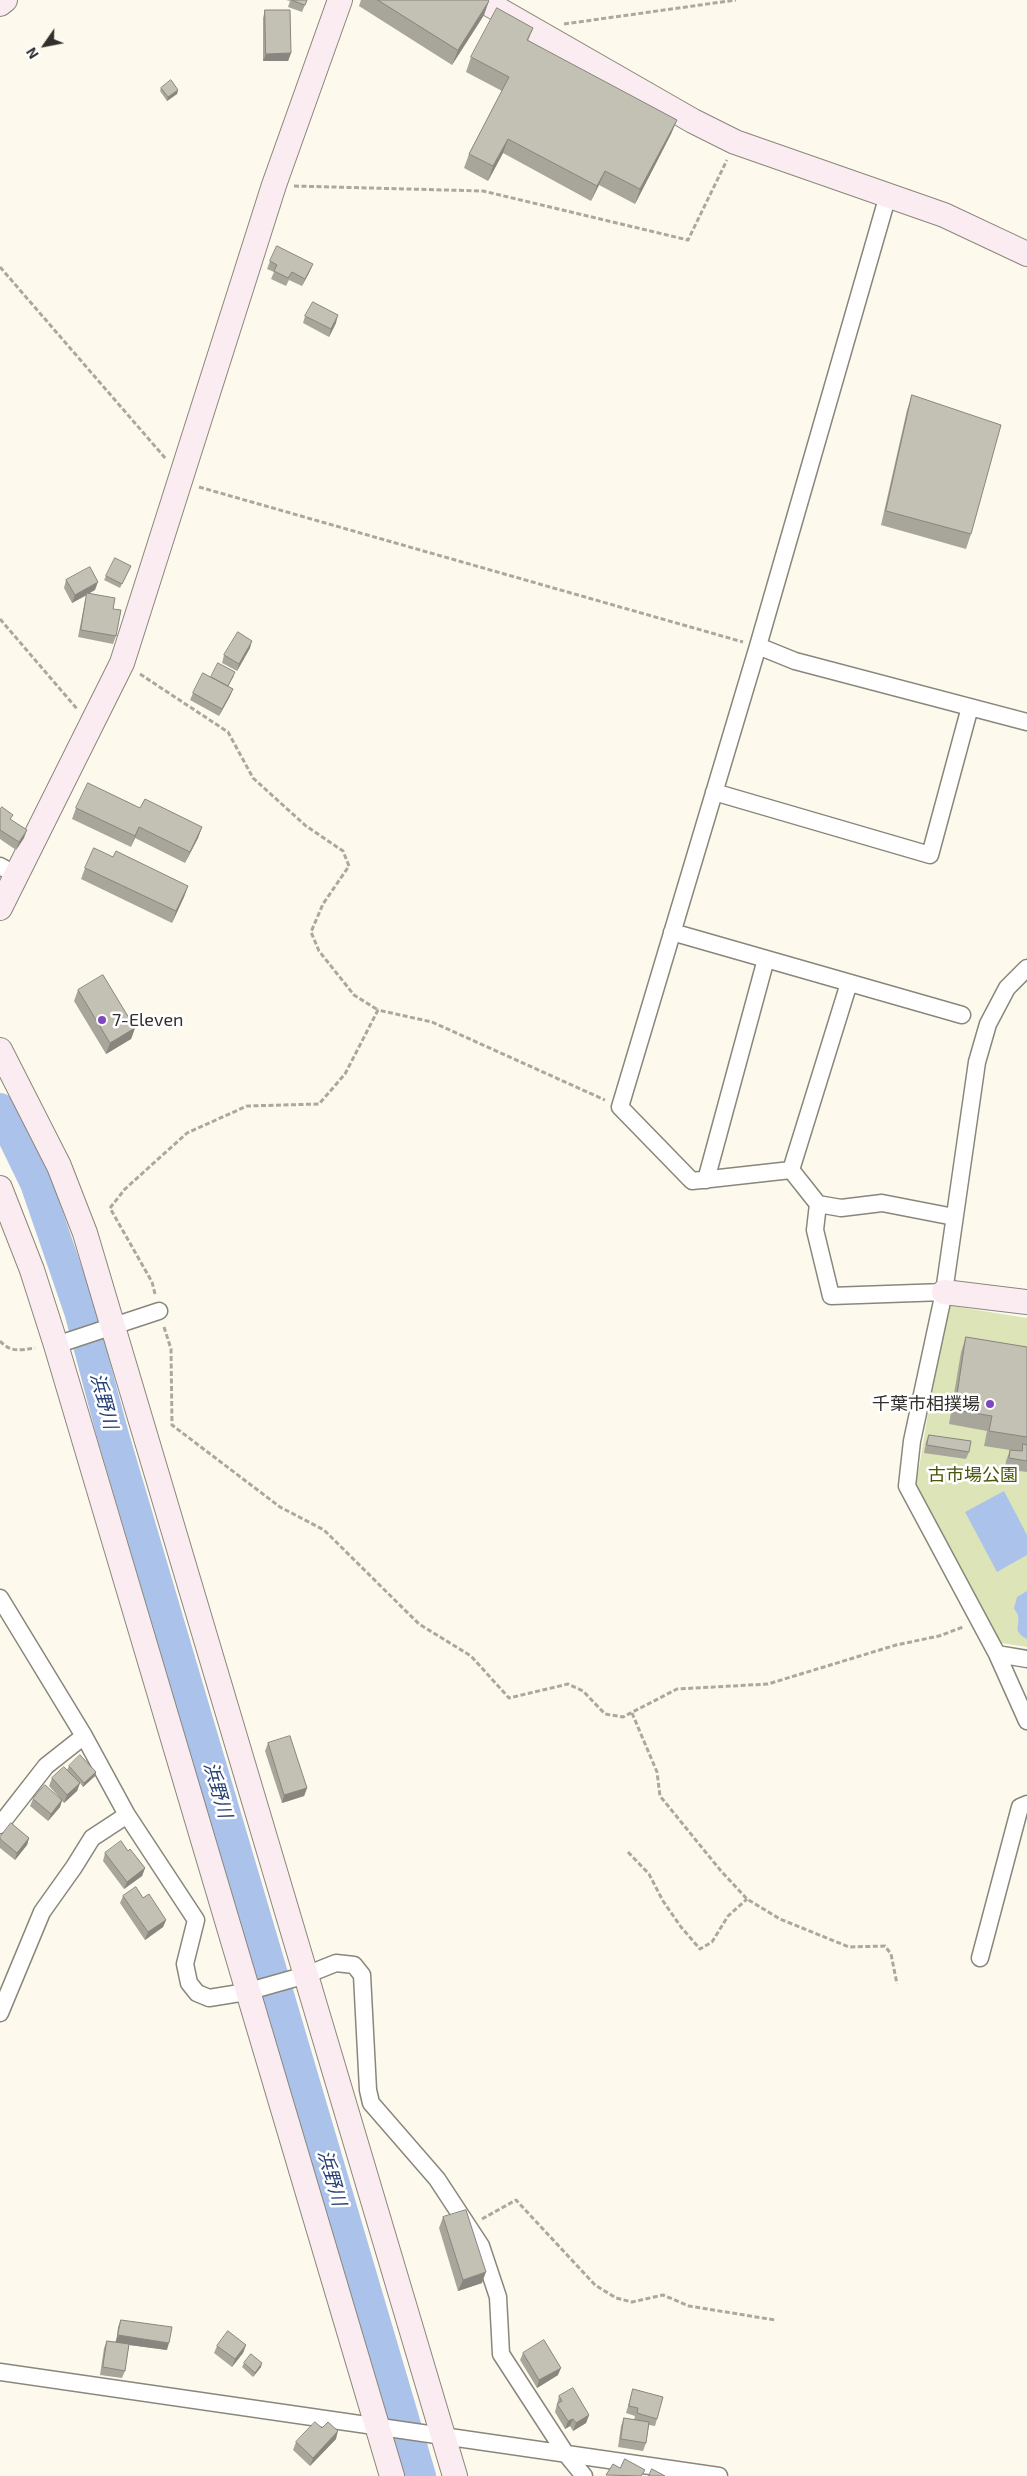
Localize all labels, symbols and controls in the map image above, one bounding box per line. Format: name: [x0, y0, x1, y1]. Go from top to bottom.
north arrow: [20, 20, 70, 70]
text: N: [22, 45, 42, 62]
place label: 7-Eleven: [112, 1009, 184, 1031]
marker: 7-Eleven: [96, 1014, 108, 1026]
water label: 浜野川: [86, 1371, 122, 1431]
place label: 千葉市相撲場: [872, 1393, 980, 1415]
marker: 千葉市相撲場: [984, 1398, 996, 1410]
park label: 古市場公園: [928, 1464, 1018, 1486]
water label: 浜野川: [199, 1759, 237, 1821]
water label: 浜野川: [313, 2147, 351, 2209]

